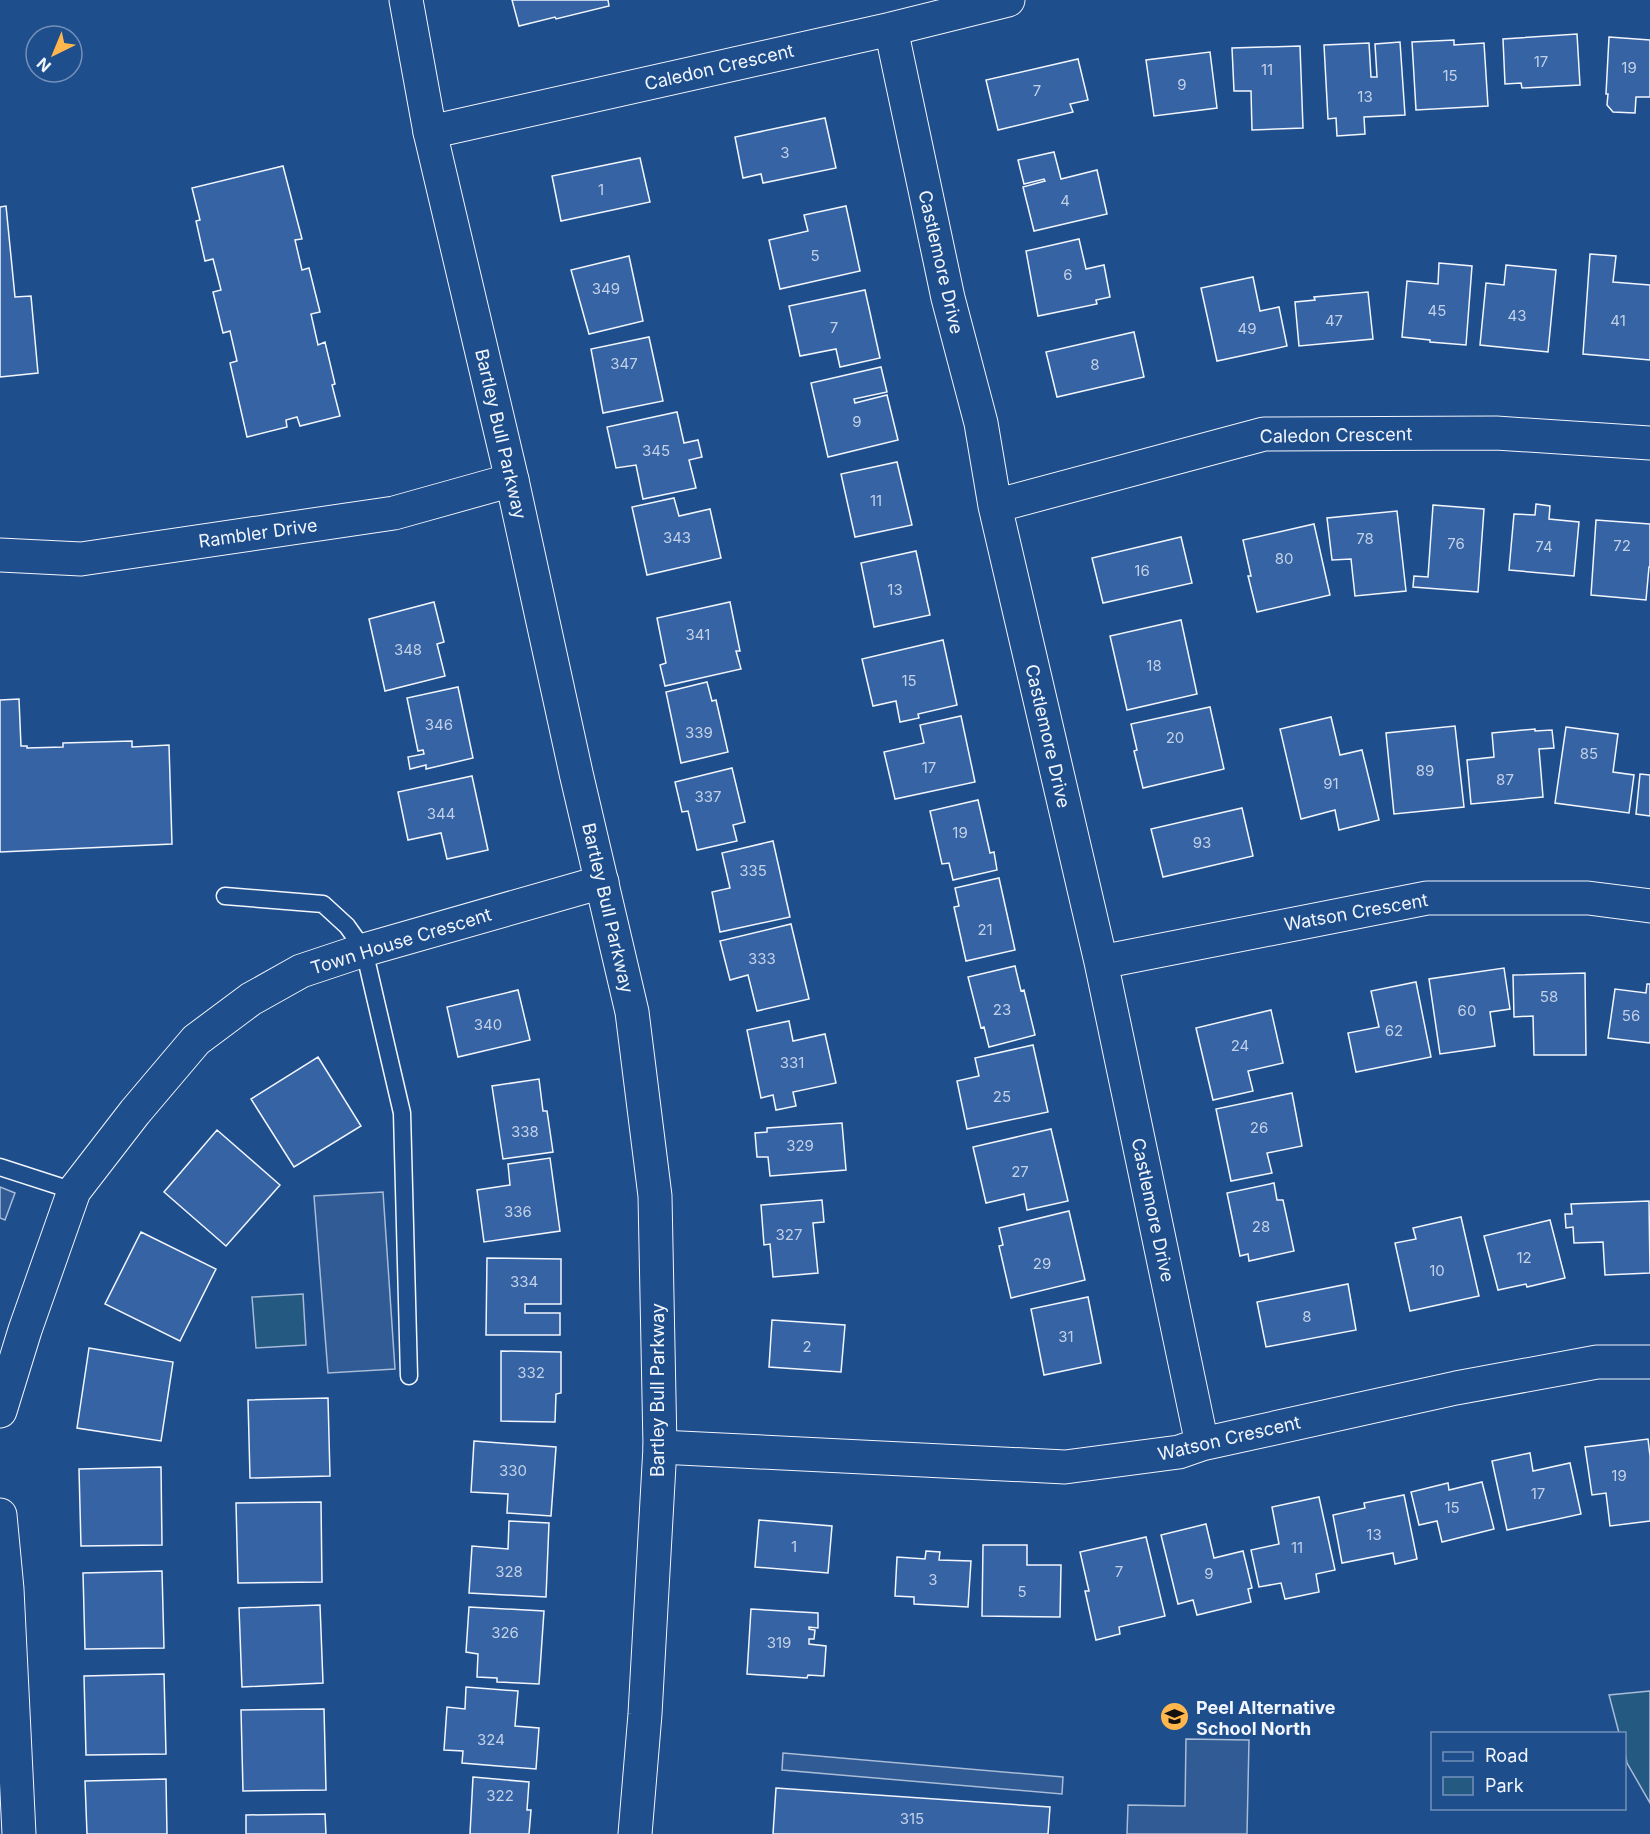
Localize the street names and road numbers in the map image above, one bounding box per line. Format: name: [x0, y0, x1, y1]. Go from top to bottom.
street label: Caledon Crescent: [642, 40, 796, 94]
street label: Castlemore Drive: [914, 188, 968, 336]
street label: Bartley Bull Parkway: [471, 347, 531, 521]
street label: Caledon Crescent: [1260, 423, 1413, 447]
street label: Rambler Drive: [197, 514, 319, 552]
street label: Castlemore Drive: [1021, 662, 1075, 810]
street label: Bartley Bull Parkway: [578, 821, 638, 995]
street label: Watson Crescent: [1283, 889, 1430, 935]
street label: Town House Crescent: [308, 903, 494, 979]
street label: Castlemore Drive: [1127, 1136, 1179, 1284]
street label: Bartley Bull Parkway: [647, 1303, 668, 1477]
street label: Watson Crescent: [1156, 1411, 1302, 1465]

